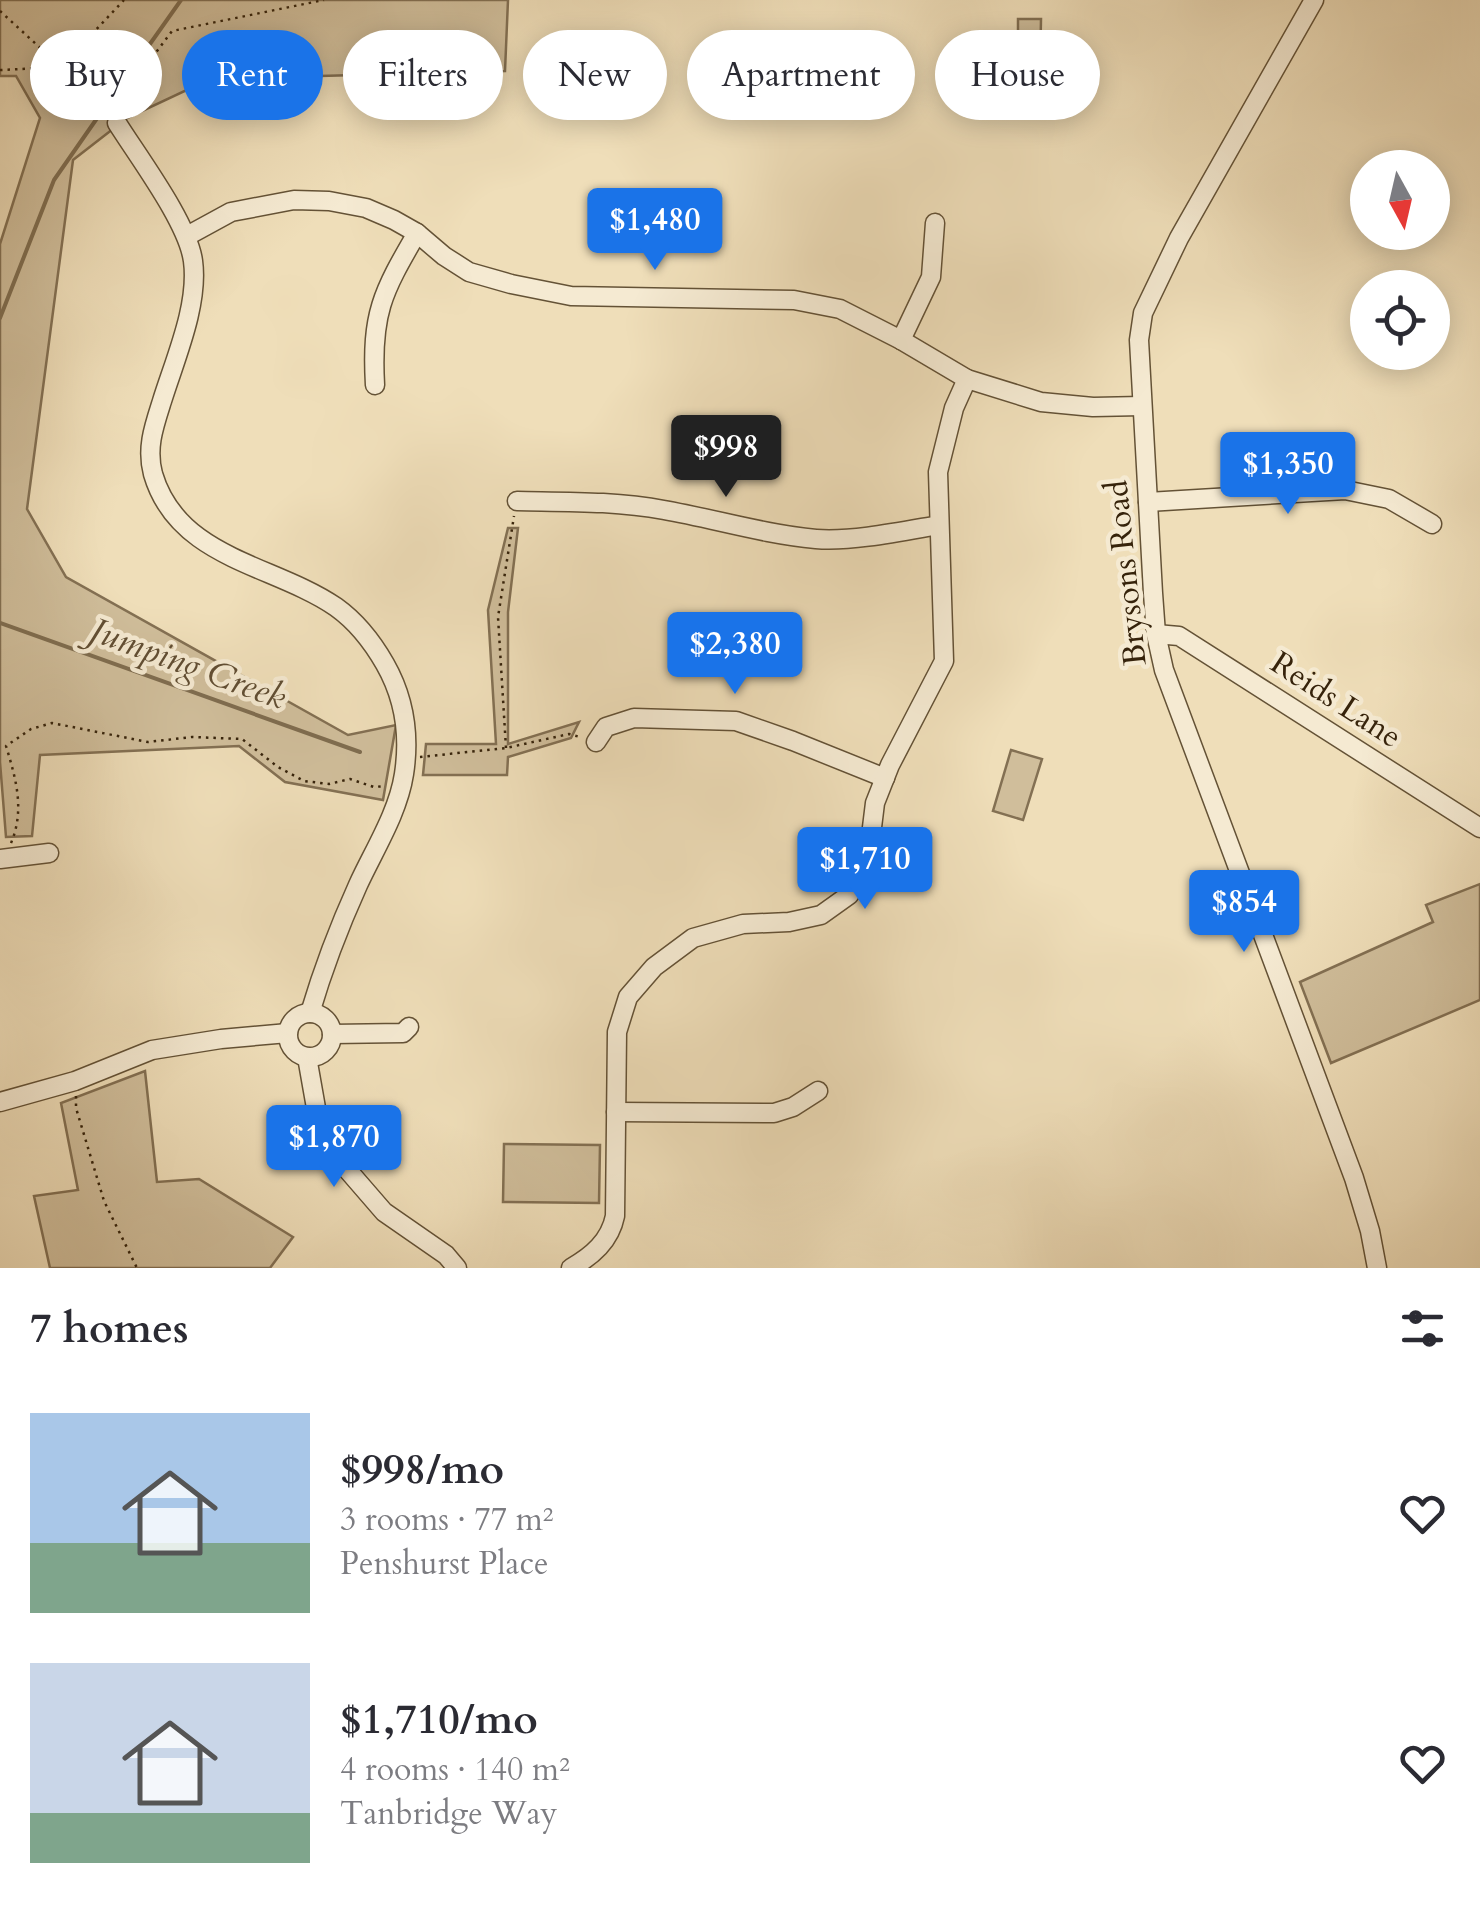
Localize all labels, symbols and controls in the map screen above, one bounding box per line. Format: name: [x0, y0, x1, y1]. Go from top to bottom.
chip: Buy: [30, 30, 162, 120]
chip: Rent: [182, 30, 323, 120]
chip: Filters: [343, 30, 503, 120]
chip: New: [523, 30, 667, 120]
chip: Apartment: [687, 30, 915, 120]
chip: House: [935, 30, 1100, 120]
north arrow: [1350, 150, 1450, 250]
map controls: [1350, 150, 1450, 370]
pin: $1,480: [574, 188, 736, 273]
text: $1,480: [609, 198, 701, 242]
button: locate: [1350, 270, 1450, 370]
pin: $998: [667, 415, 785, 500]
text: $998: [693, 425, 759, 469]
pin: $1,350: [1207, 432, 1369, 517]
text: $1,350: [1242, 442, 1334, 486]
street label: Brysons Road: [1094, 478, 1158, 668]
water label: Jumping Creek: [76, 604, 294, 722]
pin: $2,380: [654, 612, 816, 697]
text: $2,380: [689, 622, 781, 666]
street label: Reids Lane: [1262, 641, 1410, 759]
pin: $1,710: [784, 827, 946, 912]
text: $1,710: [819, 837, 911, 881]
pin: $854: [1185, 870, 1303, 955]
text: $854: [1211, 880, 1277, 924]
pin: $1,870: [253, 1105, 415, 1190]
text: $1,870: [288, 1115, 380, 1159]
text: 7 homes: [30, 1300, 188, 1357]
icon: filters: [1395, 1301, 1450, 1356]
text: $998/mo: [340, 1441, 504, 1498]
icon: home: [110, 1453, 230, 1573]
icon: heart: [1395, 1486, 1450, 1541]
text: 3 rooms · 77 m²: [340, 1498, 553, 1542]
text: Penshurst Place: [340, 1542, 549, 1586]
text: $1,710/mo: [340, 1691, 538, 1748]
icon: home: [110, 1703, 230, 1823]
icon: heart: [1395, 1736, 1450, 1791]
text: 4 rooms · 140 m²: [340, 1748, 570, 1792]
text: Tanbridge Way: [340, 1792, 558, 1836]

